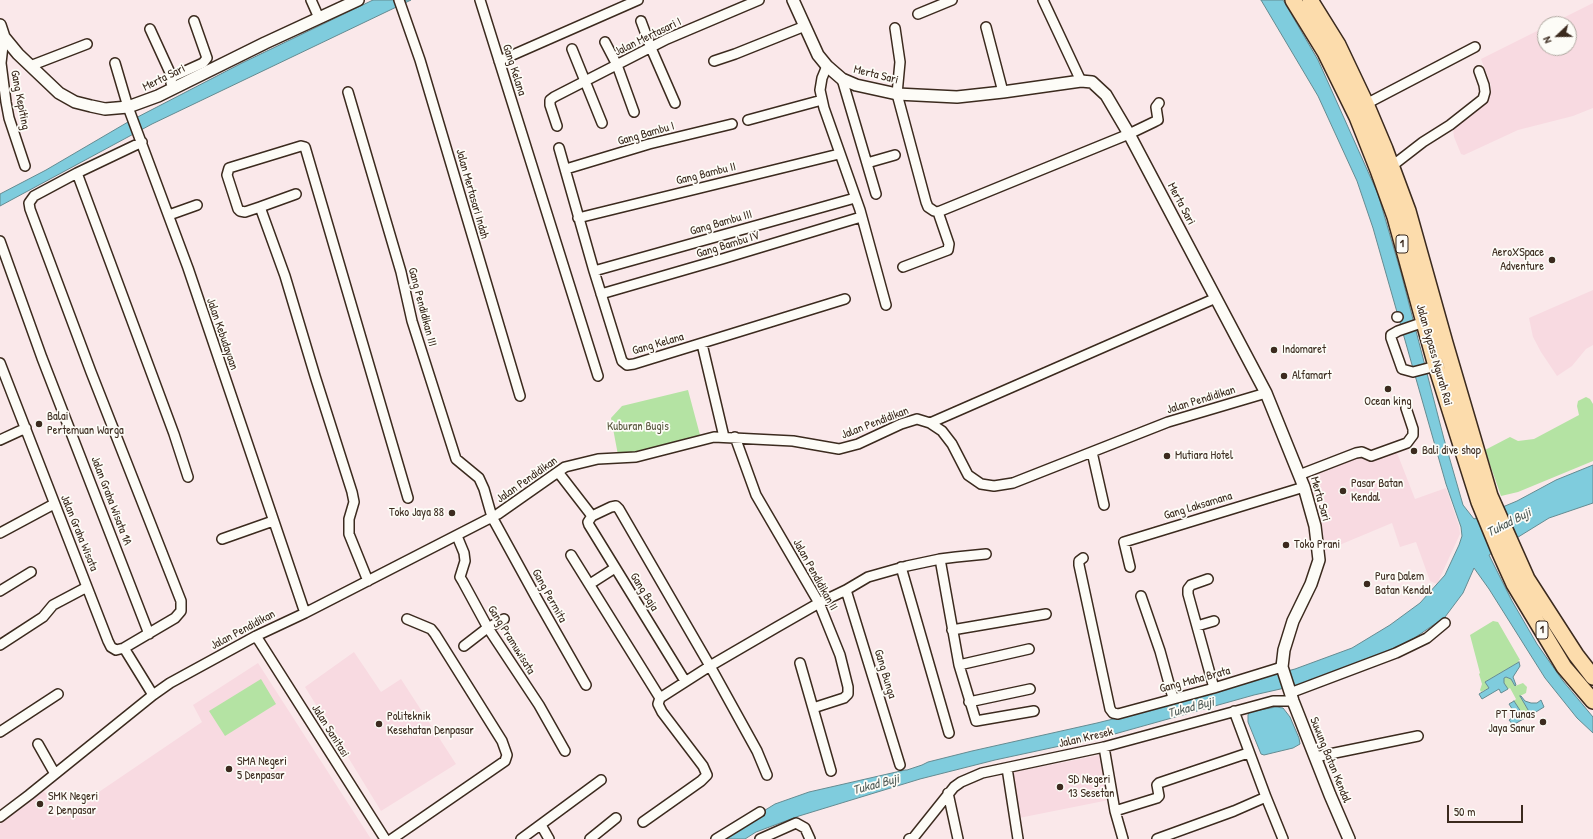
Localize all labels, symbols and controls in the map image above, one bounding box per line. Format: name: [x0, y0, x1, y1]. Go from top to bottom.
street label: Jalan Mertasari I: [612, 15, 684, 59]
north arrow: [1537, 16, 1577, 56]
text: N: [1539, 35, 1554, 45]
street label: Gang Kelana: [499, 43, 529, 97]
street label: Merta Sari: [140, 62, 188, 94]
street label: Merta Sari: [852, 62, 900, 88]
street label: Gang Kepiting: [7, 69, 33, 131]
street label: Gang Bambu I: [616, 119, 676, 149]
street label: Jalan Mertasari Indah: [452, 147, 492, 241]
street label: Gang Bambu II: [675, 160, 737, 188]
street label: Merta Sari: [1164, 180, 1198, 228]
street label: Gang Bambu III: [688, 207, 754, 239]
street label: Gang Bambu IV: [695, 229, 761, 261]
road number: 1: [1396, 235, 1408, 253]
place label: AeroXSpace Adventure: [1492, 246, 1544, 274]
marker: AeroXSpace Adventure: [1547, 255, 1557, 265]
street label: Gang Pendidikan III: [405, 266, 439, 348]
street label: Jalan Kebudayaan: [203, 296, 241, 372]
street label: Jalan Bypass Ngurah Rai: [1413, 303, 1455, 407]
street label: Gang Kelana: [631, 330, 685, 358]
place label: Indomaret: [1282, 343, 1326, 357]
marker: Indomaret: [1269, 345, 1279, 355]
place label: Alfamart: [1292, 369, 1332, 383]
marker: Alfamart: [1279, 371, 1289, 381]
street label: Jalan Pendidikan: [1165, 383, 1237, 417]
marker: Ocean king: [1383, 384, 1393, 394]
place label: Ocean king: [1364, 395, 1412, 409]
street label: Jalan Pendidikan: [839, 404, 911, 442]
place label: Balai Pertemuan Warga: [47, 410, 124, 438]
marker: Balai Pertemuan Warga: [34, 419, 44, 429]
park label: Kuburan Bugis: [607, 420, 669, 434]
place label: Bali dive shop: [1422, 444, 1481, 458]
marker: Bali dive shop: [1409, 446, 1419, 456]
place label: Mutiara Hotel: [1175, 449, 1233, 463]
marker: Mutiara Hotel: [1162, 451, 1172, 461]
street label: Jalan Pendidikan: [494, 454, 560, 506]
street label: Jalan Graha Wisata 1A: [87, 455, 135, 547]
street label: Merta Sari: [1307, 475, 1333, 523]
place label: Pasar Batan Kendal: [1351, 477, 1403, 505]
marker: Pasar Batan Kendal: [1338, 486, 1348, 496]
street label: Gang Laksamana: [1162, 489, 1234, 523]
street label: Jalan Graha Wisata: [57, 493, 101, 573]
water label: Tukad Buji: [1484, 505, 1534, 541]
place label: Toko Jaya 88: [389, 506, 444, 520]
marker: Toko Jaya 88: [447, 508, 457, 518]
street label: Jalan Pendidikan II: [789, 537, 841, 613]
place label: Toko Prani: [1294, 538, 1340, 552]
marker: Toko Prani: [1281, 540, 1291, 550]
street label: Gang Permita: [528, 567, 570, 625]
street label: Gang Baja: [627, 570, 661, 614]
place label: Pura Dalem Batan Kendal: [1375, 570, 1432, 598]
marker: Pura Dalem Batan Kendal: [1362, 579, 1372, 589]
street label: Gang Pramuwisata: [484, 603, 538, 677]
street label: Jalan Pendidikan: [208, 607, 278, 653]
road number: 1: [1536, 621, 1548, 639]
street label: Gang Bunga: [871, 648, 899, 700]
street label: Gang Maha Brata: [1158, 664, 1232, 696]
water label: Tukad Buji: [1166, 694, 1216, 722]
street label: Jalan Sanitasi: [308, 702, 352, 760]
place label: PT Tunas Jaya Sanur: [1488, 708, 1535, 736]
place label: Politeknik Kesehatan Denpasar: [387, 710, 474, 738]
street label: Suwung Batan Kendal: [1306, 715, 1354, 805]
marker: PT Tunas Jaya Sanur: [1538, 717, 1548, 727]
marker: Politeknik Kesehatan Denpasar: [374, 719, 384, 729]
street label: Jalan Kresek: [1057, 725, 1115, 751]
place label: SMA Negeri 5 Denpasar: [237, 755, 287, 783]
marker: SMA Negeri 5 Denpasar: [224, 764, 234, 774]
water label: Tukad Buji: [851, 771, 901, 799]
place label: SD Negeri 13 Sesetan: [1068, 773, 1114, 801]
marker: SD Negeri 13 Sesetan: [1055, 782, 1065, 792]
place label: SMK Negeri 2 Denpasar: [48, 790, 98, 818]
scale bar: [1449, 797, 1525, 823]
marker: SMK Negeri 2 Denpasar: [35, 799, 45, 809]
text: 50 m: [1454, 803, 1475, 820]

